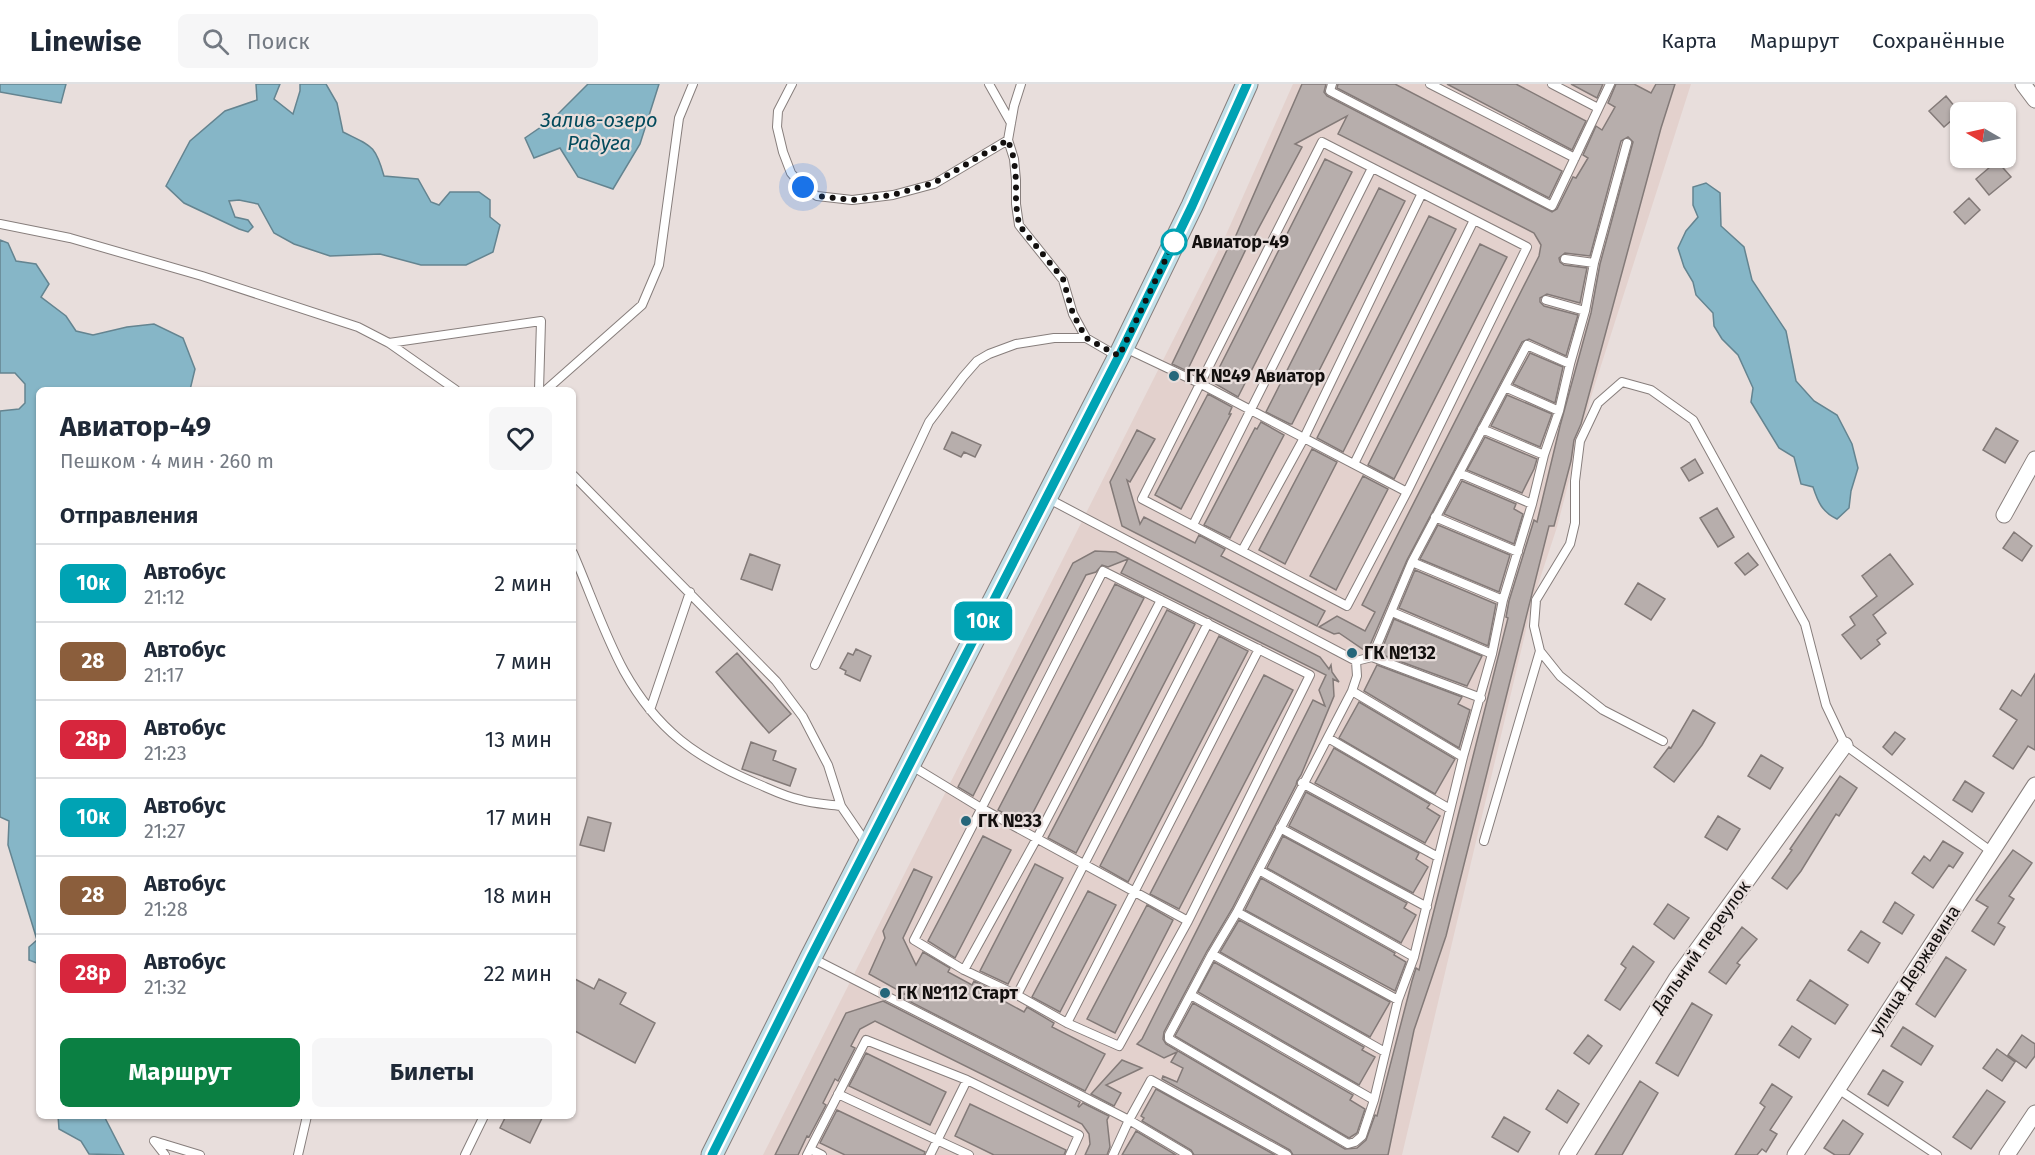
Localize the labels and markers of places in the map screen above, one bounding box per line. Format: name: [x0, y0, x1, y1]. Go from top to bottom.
marker: Авиатор-49: [1161, 229, 1187, 255]
place label: Авиатор-49: [1191, 231, 1289, 253]
place label: ГК №49 Авиатор: [1186, 365, 1326, 387]
marker: ГК №49 Авиатор: [1167, 369, 1181, 383]
place label: ГК №132: [1364, 642, 1436, 664]
marker: ГК №132: [1345, 646, 1359, 660]
place label: ГК №33: [978, 810, 1042, 832]
marker: ГК №33: [959, 814, 973, 828]
place label: ГК №112 Старт: [897, 982, 1018, 1004]
marker: ГК №112 Старт: [878, 986, 892, 1000]

